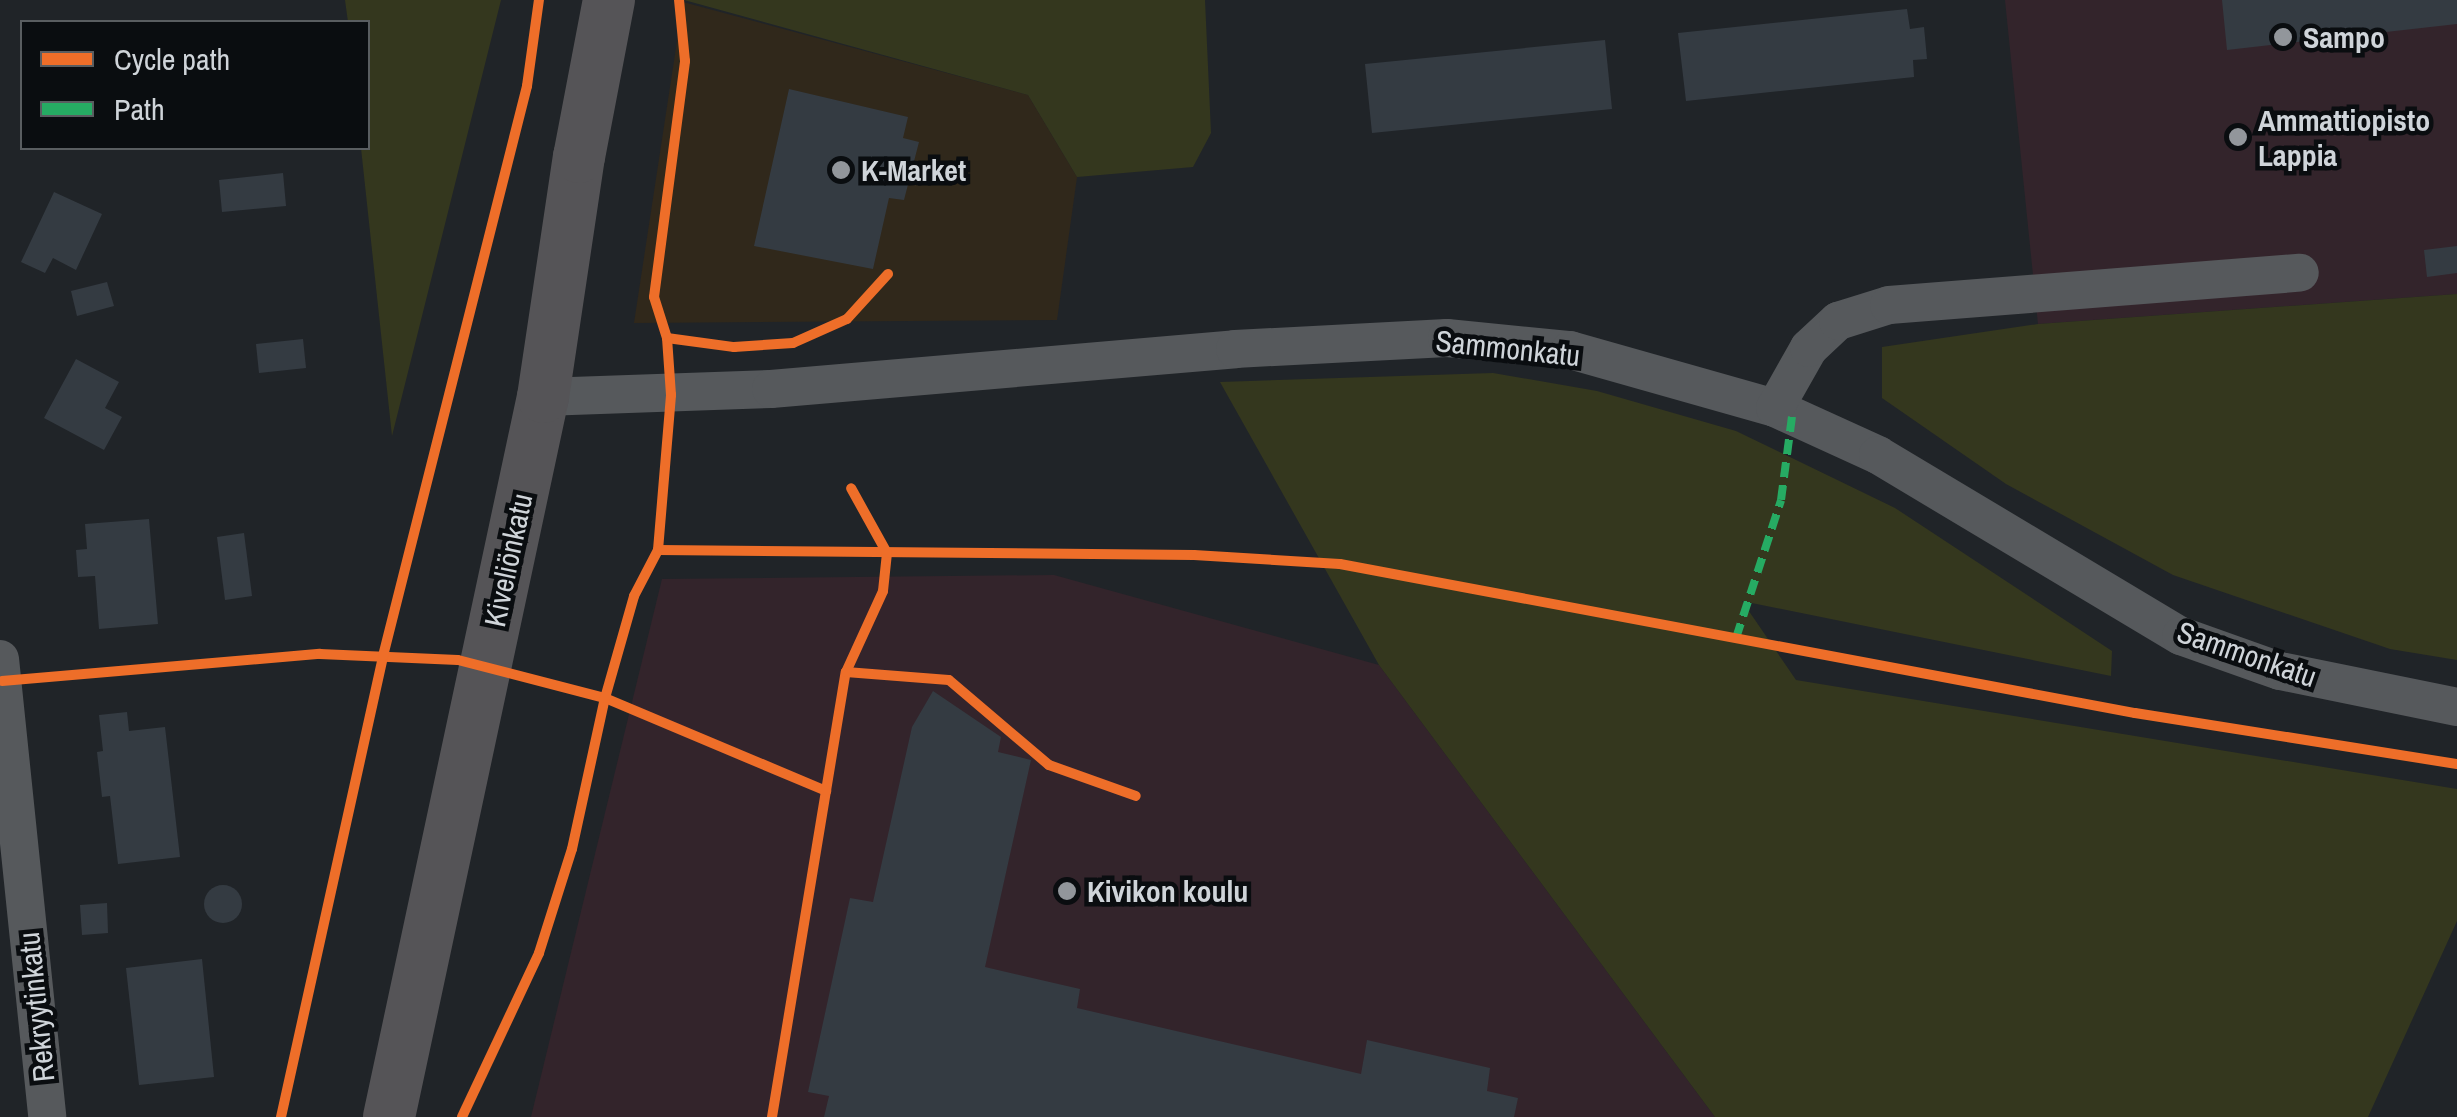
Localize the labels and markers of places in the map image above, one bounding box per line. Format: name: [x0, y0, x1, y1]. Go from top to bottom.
place label: Sampo: [2303, 19, 2385, 55]
marker: Sampo: [2272, 26, 2294, 48]
place label: Ammattiopisto Lappia: [2258, 102, 2430, 172]
marker: Ammattiopisto Lappia: [2227, 126, 2249, 148]
place label: K-Market: [861, 152, 966, 188]
marker: K-Market: [830, 159, 852, 181]
place label: Kivikon koulu: [1087, 873, 1248, 909]
marker: Kivikon koulu: [1056, 880, 1078, 902]

